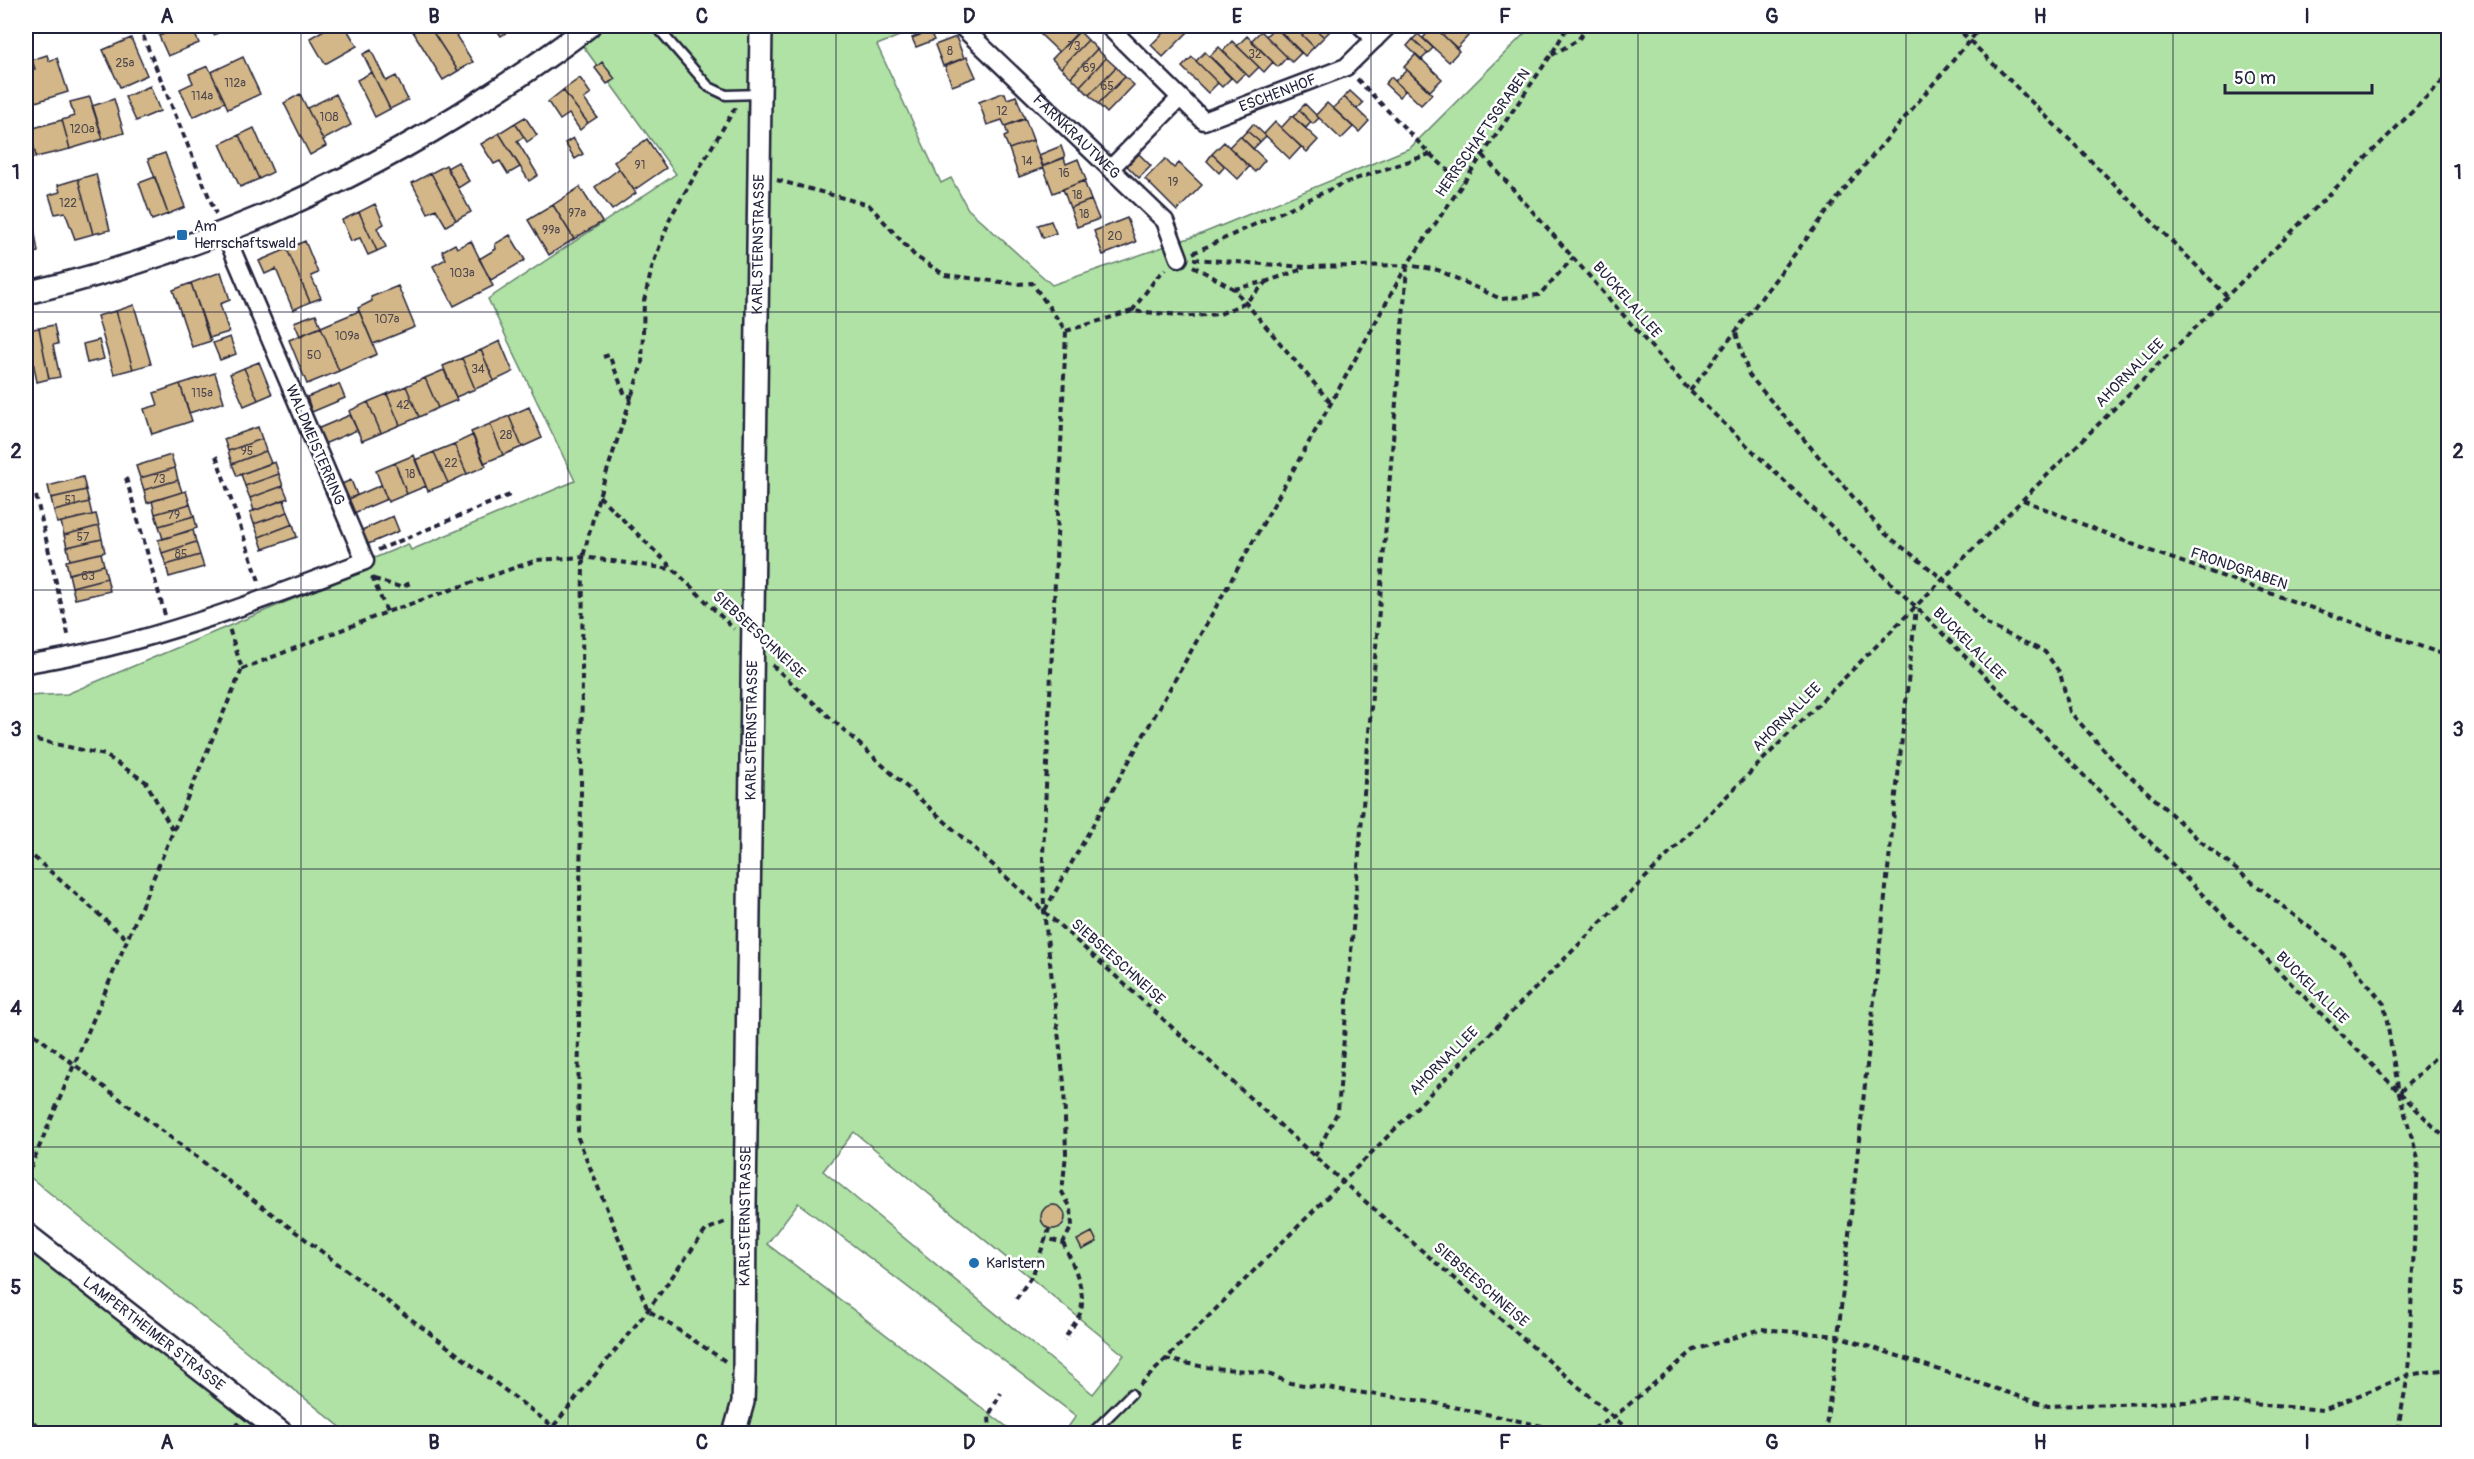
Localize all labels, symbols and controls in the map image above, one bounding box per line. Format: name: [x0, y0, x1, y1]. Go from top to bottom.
text: A: [161, 4, 174, 29]
text: B: [428, 4, 440, 29]
text: C: [696, 4, 708, 29]
text: D: [963, 4, 976, 29]
text: E: [1232, 4, 1243, 29]
text: F: [1499, 4, 1511, 29]
text: G: [1765, 4, 1779, 29]
text: H: [2034, 4, 2047, 29]
text: I: [2304, 4, 2310, 29]
house number: 73: [1067, 39, 1081, 54]
house number: 8: [947, 44, 953, 59]
house number: 32: [1248, 47, 1262, 62]
house number: 25a: [116, 56, 135, 71]
scale bar: [2225, 57, 2372, 95]
house number: 69: [1082, 61, 1096, 76]
street label: HERRSCHAFTSGRABEN: [1431, 65, 1535, 201]
text: 50 m: [2234, 67, 2276, 90]
street label: ESCHENHOF: [1236, 70, 1319, 116]
house number: 112a: [224, 76, 246, 91]
house number: 65: [1100, 79, 1114, 94]
house number: 114a: [191, 89, 213, 104]
street label: FARNKRAUTWEG: [1029, 90, 1124, 183]
house number: 12: [996, 104, 1008, 119]
house number: 108: [320, 110, 338, 125]
house number: 120a: [69, 122, 95, 137]
house number: 14: [1021, 154, 1033, 169]
house number: 91: [635, 158, 645, 173]
text: 1: [12, 160, 20, 185]
text: 1: [2454, 160, 2462, 185]
house number: 16: [1058, 166, 1070, 181]
street label: KARLSTERNSTRASSE: [748, 174, 768, 315]
house number: 19: [1168, 175, 1178, 190]
house number: 18: [1072, 188, 1082, 203]
house number: 122: [59, 196, 77, 211]
house number: 97a: [568, 206, 586, 221]
house number: 18: [1079, 207, 1089, 222]
place label: Am Herrschaftswald: [194, 217, 296, 253]
house number: 99a: [542, 223, 560, 238]
marker: Am Herrschaftswald: [175, 228, 189, 242]
house number: 20: [1108, 229, 1122, 244]
street label: BUCKELALLEE: [1589, 258, 1666, 342]
house number: 103a: [449, 266, 475, 281]
house number: 107a: [375, 312, 400, 327]
house number: 109a: [335, 329, 360, 344]
street label: AHORNALLEE: [2092, 334, 2169, 411]
house number: 50: [307, 348, 321, 363]
house number: 34: [471, 362, 485, 377]
street label: WALDMEISTERRING: [281, 382, 349, 508]
house number: 115a: [191, 386, 213, 401]
house number: 42: [396, 398, 410, 413]
house number: 28: [500, 428, 512, 443]
text: 2: [10, 439, 22, 464]
text: 2: [2452, 439, 2464, 464]
house number: 95: [241, 444, 253, 459]
house number: 22: [444, 456, 458, 471]
house number: 18: [405, 467, 415, 482]
house number: 73: [152, 472, 166, 487]
house number: 51: [64, 493, 76, 508]
house number: 79: [168, 508, 180, 523]
house number: 57: [77, 530, 90, 545]
street label: FRONDGRABEN: [2188, 544, 2290, 594]
house number: 85: [175, 547, 187, 562]
house number: 63: [81, 569, 95, 584]
street label: SIEBSEESCHNEISE: [709, 587, 809, 683]
street label: BUCKELALLEE: [1929, 604, 2010, 685]
street label: KARLSTERNSTRASSE: [741, 660, 762, 801]
street label: AHORNALLEE: [1749, 678, 1826, 755]
text: 3: [10, 717, 22, 742]
text: 3: [2452, 717, 2464, 742]
street label: SIEBSEESCHNEISE: [1067, 915, 1169, 1009]
street label: BUCKELALLEE: [2272, 948, 2353, 1029]
text: 4: [10, 996, 22, 1021]
text: 4: [2452, 996, 2464, 1021]
street label: AHORNALLEE: [1406, 1022, 1483, 1099]
street label: KARLSTERNSTRASSE: [735, 1146, 755, 1287]
street label: SIEBSEESCHNEISE: [1430, 1239, 1533, 1332]
place label: Karlstern: [986, 1254, 1045, 1273]
marker: Karlstern: [967, 1256, 981, 1270]
street label: LAMPERTHEIMER STRASSE: [79, 1272, 229, 1395]
text: 5: [11, 1275, 22, 1300]
text: 5: [2453, 1275, 2464, 1300]
text: A: [161, 1430, 174, 1455]
text: B: [428, 1430, 440, 1455]
text: C: [696, 1430, 708, 1455]
text: D: [963, 1430, 976, 1455]
text: E: [1232, 1430, 1243, 1455]
text: F: [1499, 1430, 1511, 1455]
text: G: [1765, 1430, 1779, 1455]
text: H: [2034, 1430, 2047, 1455]
text: I: [2304, 1430, 2310, 1455]

